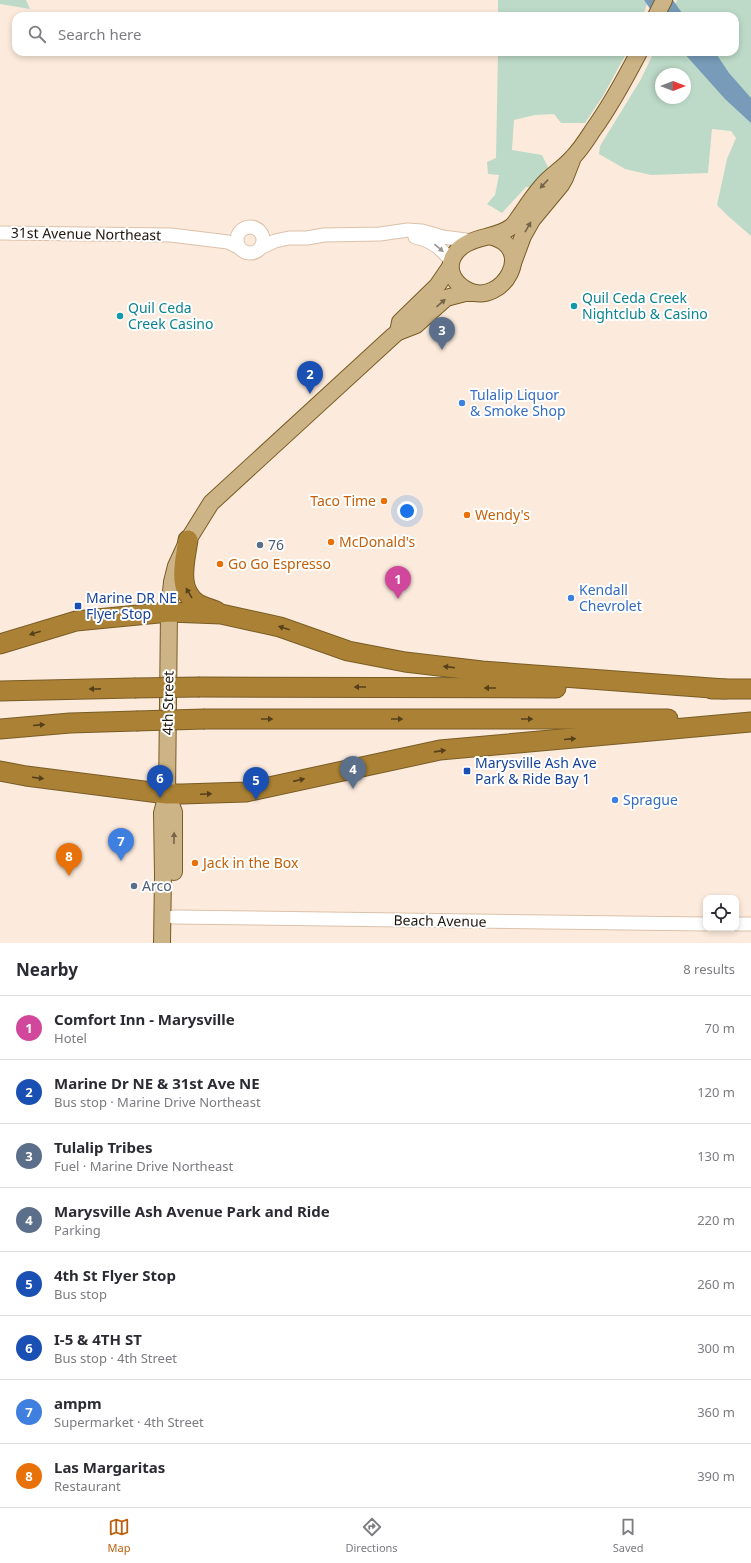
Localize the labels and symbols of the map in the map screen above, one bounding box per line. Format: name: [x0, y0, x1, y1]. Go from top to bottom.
north arrow: [655, 68, 691, 104]
one-way arrow: [539, 179, 549, 189]
one-way arrow: [524, 221, 531, 233]
street label: 31st Avenue Northeast: [11, 223, 161, 244]
one-way arrow: [434, 244, 445, 253]
place label: Quil Ceda Creek Nightclub & Casino: [582, 288, 708, 323]
place label: Quil Ceda Creek Casino: [128, 298, 213, 333]
one-way arrow: [436, 298, 446, 307]
marker: Quil Ceda Creek Nightclub & Casino: [569, 301, 579, 311]
marker: Quil Ceda Creek Casino: [115, 311, 125, 321]
pin: 3: [429, 317, 455, 350]
pin: 2: [297, 361, 323, 394]
place label: Tulalip Liquor & Smoke Shop: [470, 385, 566, 420]
marker: Tulalip Liquor & Smoke Shop: [457, 398, 467, 408]
place label: Taco Time: [310, 491, 376, 510]
marker: Taco Time: [379, 496, 389, 506]
your location: [397, 501, 417, 521]
place label: Wendy's: [475, 505, 530, 524]
marker: Wendy's: [462, 510, 472, 520]
place label: McDonald's: [339, 532, 416, 551]
place label: 76: [268, 535, 284, 554]
marker: McDonald's: [326, 537, 336, 547]
marker: 76: [255, 540, 265, 550]
place label: Go Go Espresso: [228, 554, 331, 573]
marker: Go Go Espresso: [215, 559, 225, 569]
pin: 1: [385, 566, 411, 599]
place label: Kendall Chevrolet: [579, 580, 642, 615]
one-way arrow: [186, 587, 193, 599]
place label: Marine DR NE Flyer Stop: [86, 588, 177, 623]
marker: Kendall Chevrolet: [566, 593, 576, 603]
marker: Marine DR NE Flyer Stop: [73, 601, 83, 611]
one-way arrow: [277, 625, 289, 631]
one-way arrow: [29, 630, 41, 636]
one-way arrow: [443, 664, 455, 670]
street label: 4th Street: [157, 671, 178, 735]
one-way arrow: [353, 684, 366, 690]
one-way arrow: [483, 685, 496, 691]
one-way arrow: [88, 686, 101, 692]
one-way arrow: [261, 716, 274, 722]
one-way arrow: [391, 716, 404, 722]
one-way arrow: [521, 716, 534, 722]
one-way arrow: [33, 722, 45, 729]
one-way arrow: [564, 735, 576, 742]
one-way arrow: [434, 748, 446, 754]
place label: Marysville Ash Ave Park & Ride Bay 1: [475, 753, 597, 788]
pin: 4: [340, 756, 366, 789]
pin: 6: [147, 765, 173, 798]
marker: Marysville Ash Ave Park & Ride Bay 1: [462, 766, 472, 776]
pin: 5: [243, 767, 269, 800]
one-way arrow: [32, 774, 44, 781]
one-way arrow: [293, 777, 305, 783]
one-way arrow: [200, 790, 212, 797]
place label: Sprague: [623, 790, 678, 809]
marker: Sprague: [610, 795, 620, 805]
pin: 7: [108, 828, 134, 861]
one-way arrow: [171, 831, 177, 844]
pin: 8: [56, 843, 82, 876]
place label: Jack in the Box: [201, 853, 299, 872]
marker: Jack in the Box: [190, 858, 200, 868]
place label: Arco: [142, 876, 172, 895]
marker: Arco: [129, 881, 139, 891]
street label: Beach Avenue: [393, 910, 487, 931]

